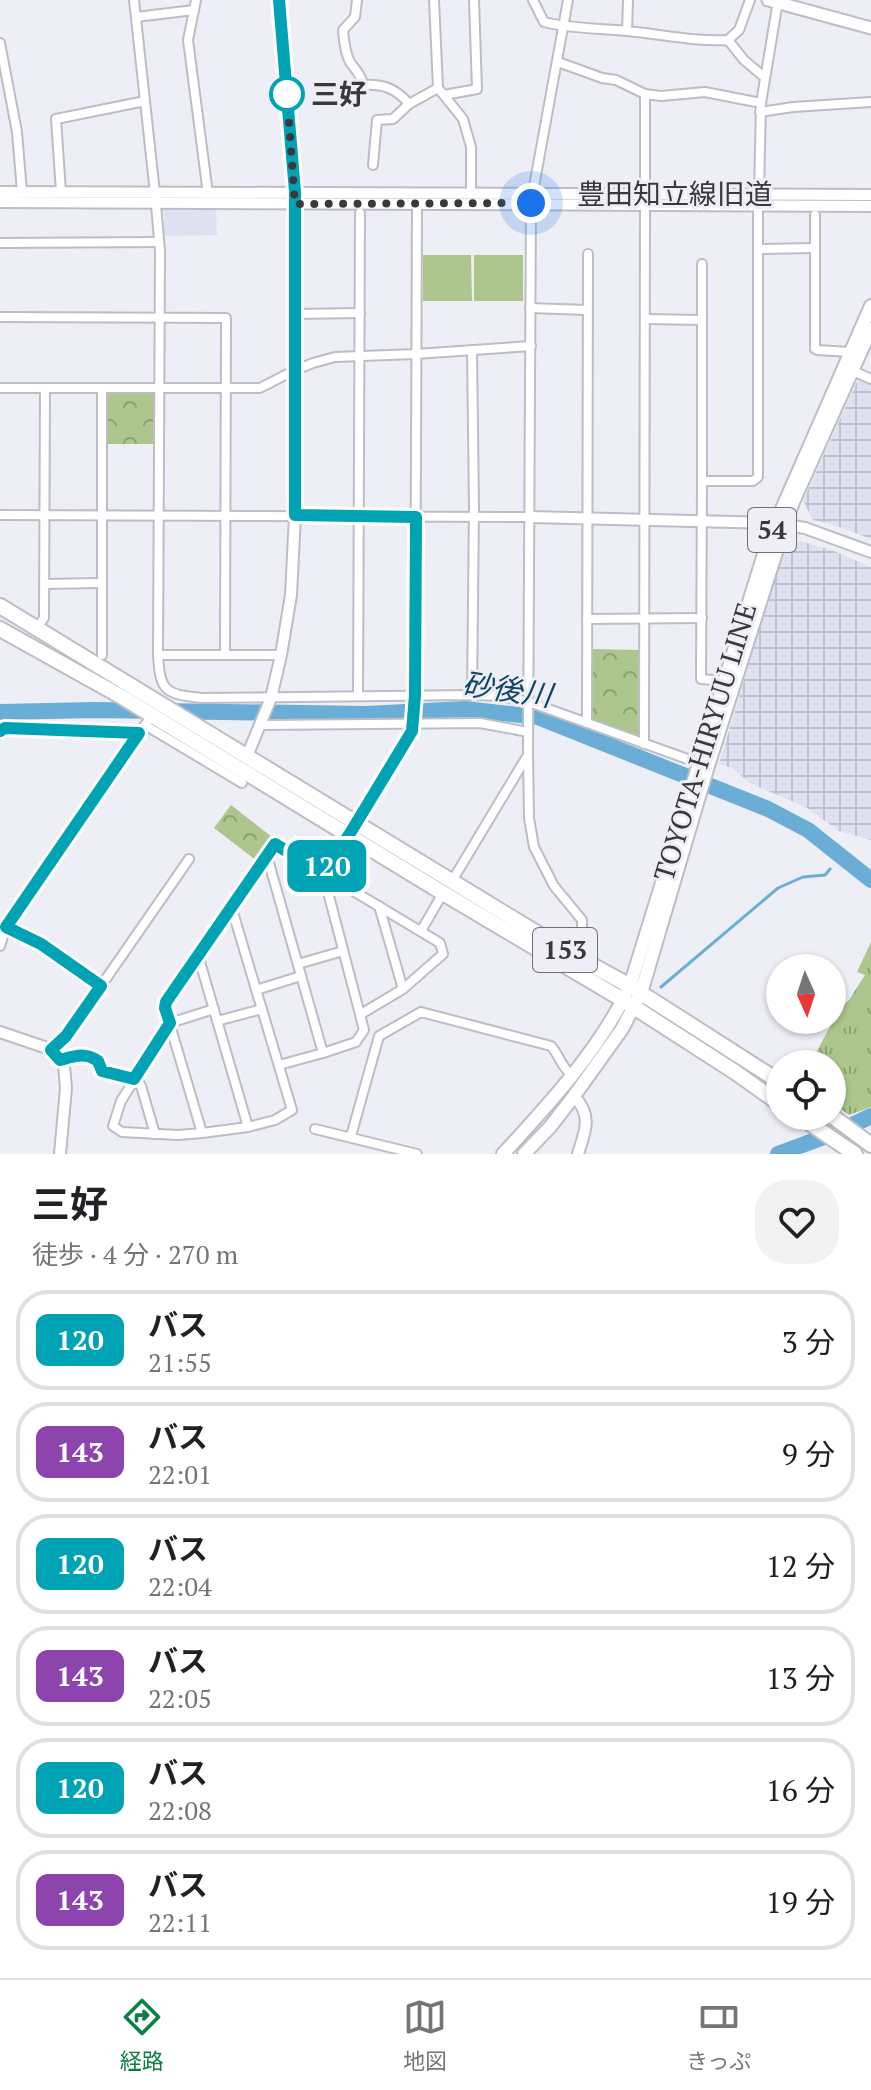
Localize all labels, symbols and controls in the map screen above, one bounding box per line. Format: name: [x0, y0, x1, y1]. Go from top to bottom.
place label: 三好: [311, 75, 367, 112]
marker: 三好: [270, 77, 304, 111]
street label: 豊田知立線旧道: [577, 175, 773, 212]
your location: [511, 183, 551, 223]
road number: 54: [748, 508, 796, 552]
street label: TOYOTA-HIRYUU LINE: [645, 598, 764, 885]
water label: 砂後川: [460, 663, 557, 715]
line badge: 120: [281, 840, 373, 892]
text: 120: [303, 847, 351, 884]
road number: 153: [533, 928, 597, 972]
north arrow: [766, 954, 846, 1034]
map controls: [766, 954, 846, 1130]
button: locate: [766, 1050, 846, 1130]
text: 三好: [32, 1179, 108, 1229]
button: heart: [755, 1180, 839, 1264]
text: 徒歩 · 4 分 · 270 m: [32, 1237, 238, 1271]
text: バス: [148, 1305, 208, 1345]
text: 120: [56, 1321, 104, 1358]
text: 3 分: [782, 1322, 835, 1362]
text: 21:55: [148, 1345, 212, 1379]
text: バス: [148, 1417, 208, 1457]
text: 143: [56, 1433, 104, 1470]
text: 9 分: [782, 1434, 835, 1474]
text: 22:01: [148, 1457, 212, 1491]
text: バス: [148, 1529, 208, 1569]
text: 120: [56, 1545, 104, 1582]
text: 12 分: [766, 1546, 835, 1586]
text: 22:04: [148, 1569, 212, 1603]
text: バス: [148, 1641, 208, 1681]
text: 143: [56, 1657, 104, 1694]
text: 13 分: [766, 1658, 835, 1698]
text: 22:05: [148, 1681, 212, 1715]
text: バス: [148, 1753, 208, 1793]
text: 120: [56, 1769, 104, 1806]
text: 16 分: [766, 1770, 835, 1810]
text: 22:08: [148, 1793, 212, 1827]
text: バス: [148, 1865, 208, 1905]
text: 143: [56, 1881, 104, 1918]
text: 19 分: [766, 1882, 835, 1922]
text: 22:11: [148, 1905, 212, 1939]
tab: 経路: [120, 1995, 164, 2075]
tab: 地図: [403, 1995, 447, 2075]
tab: きっぷ: [686, 1995, 751, 2075]

